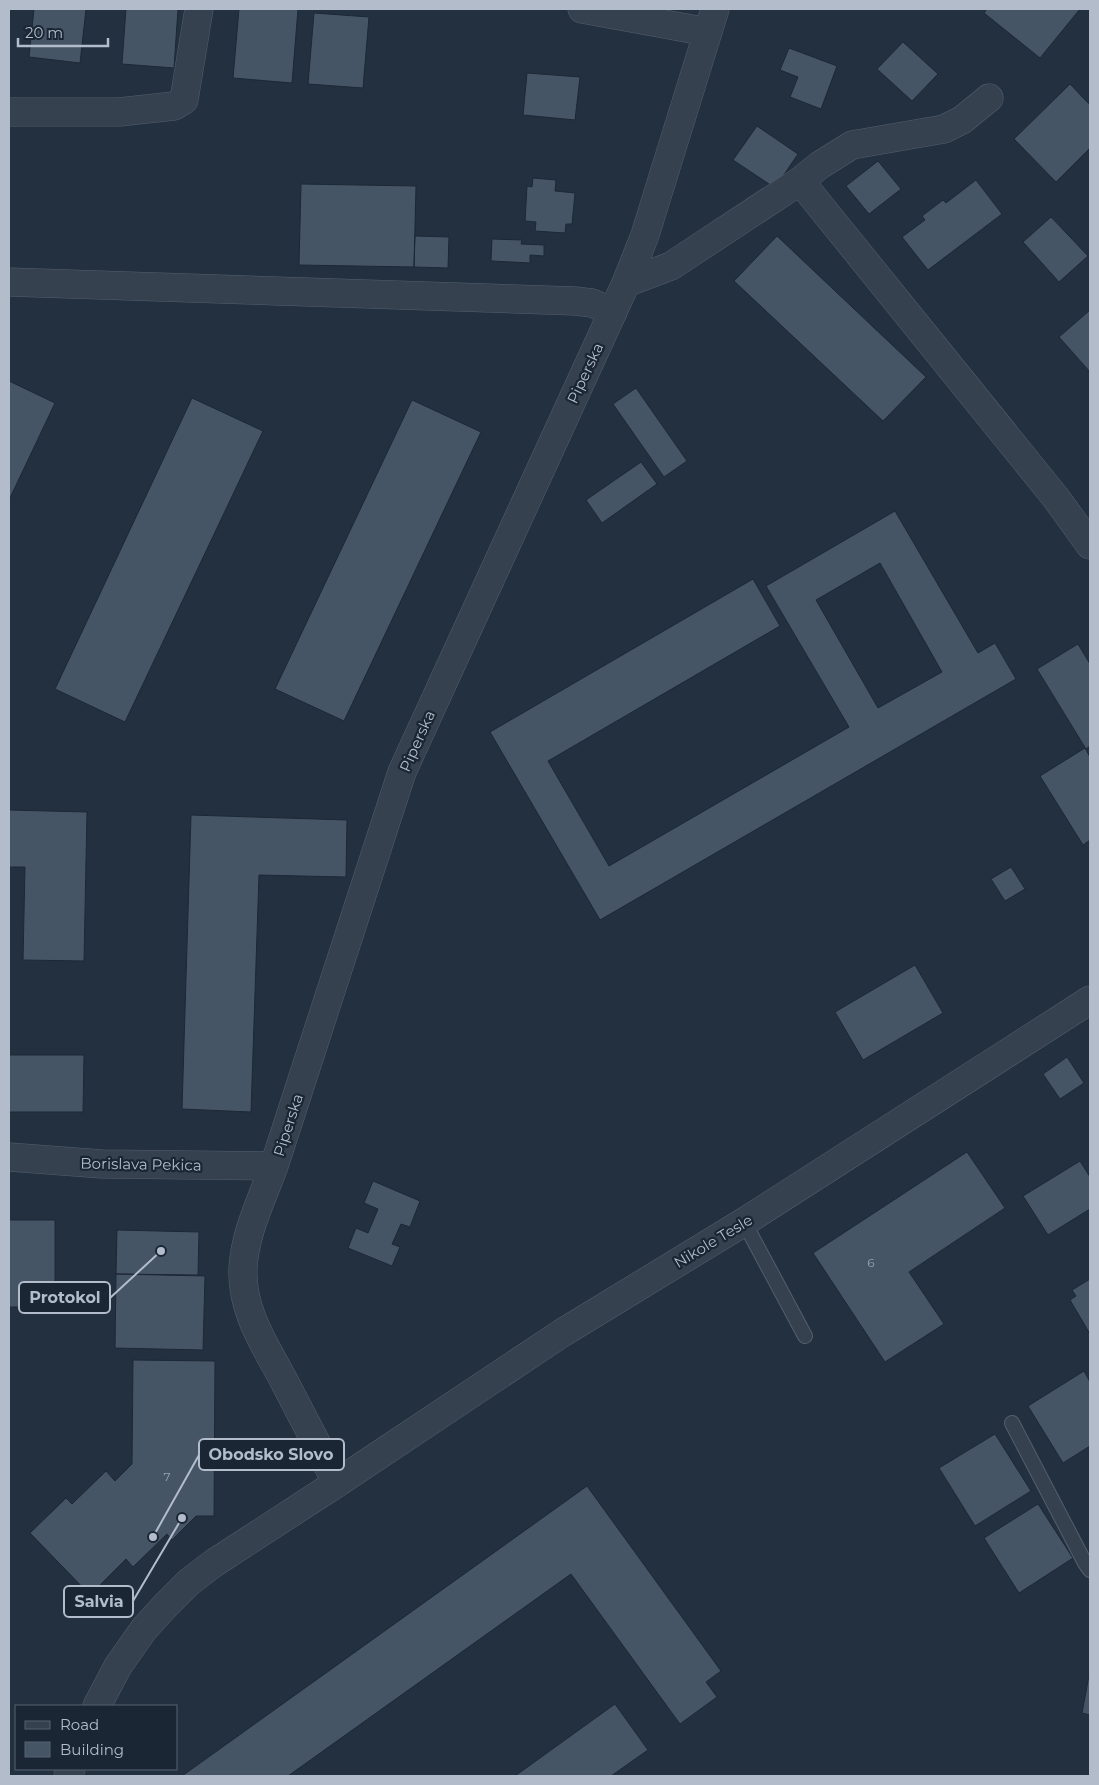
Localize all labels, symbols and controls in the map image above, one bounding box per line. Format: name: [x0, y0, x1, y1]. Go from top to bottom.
scale bar: [18, 15, 108, 47]
text: 20 m: [25, 23, 63, 42]
street label: Piperska: [563, 340, 607, 406]
street label: Piperska: [395, 707, 439, 775]
street label: Piperska: [269, 1091, 307, 1159]
street label: Borislava Pekica: [80, 1153, 202, 1175]
street label: Nikole Tesle: [670, 1210, 756, 1272]
house number: 6: [867, 1255, 875, 1270]
callout: Protokol: [19, 1282, 110, 1313]
text: Protokol: [29, 1288, 101, 1307]
callout: Obodsko Slovo: [199, 1439, 344, 1470]
text: Obodsko Slovo: [209, 1445, 333, 1464]
house number: 7: [163, 1469, 171, 1484]
callout: Salvia: [64, 1586, 133, 1617]
text: Salvia: [74, 1592, 124, 1611]
legend: [15, 1705, 178, 1770]
text: Road: [60, 1715, 99, 1734]
text: Building: [60, 1740, 124, 1759]

